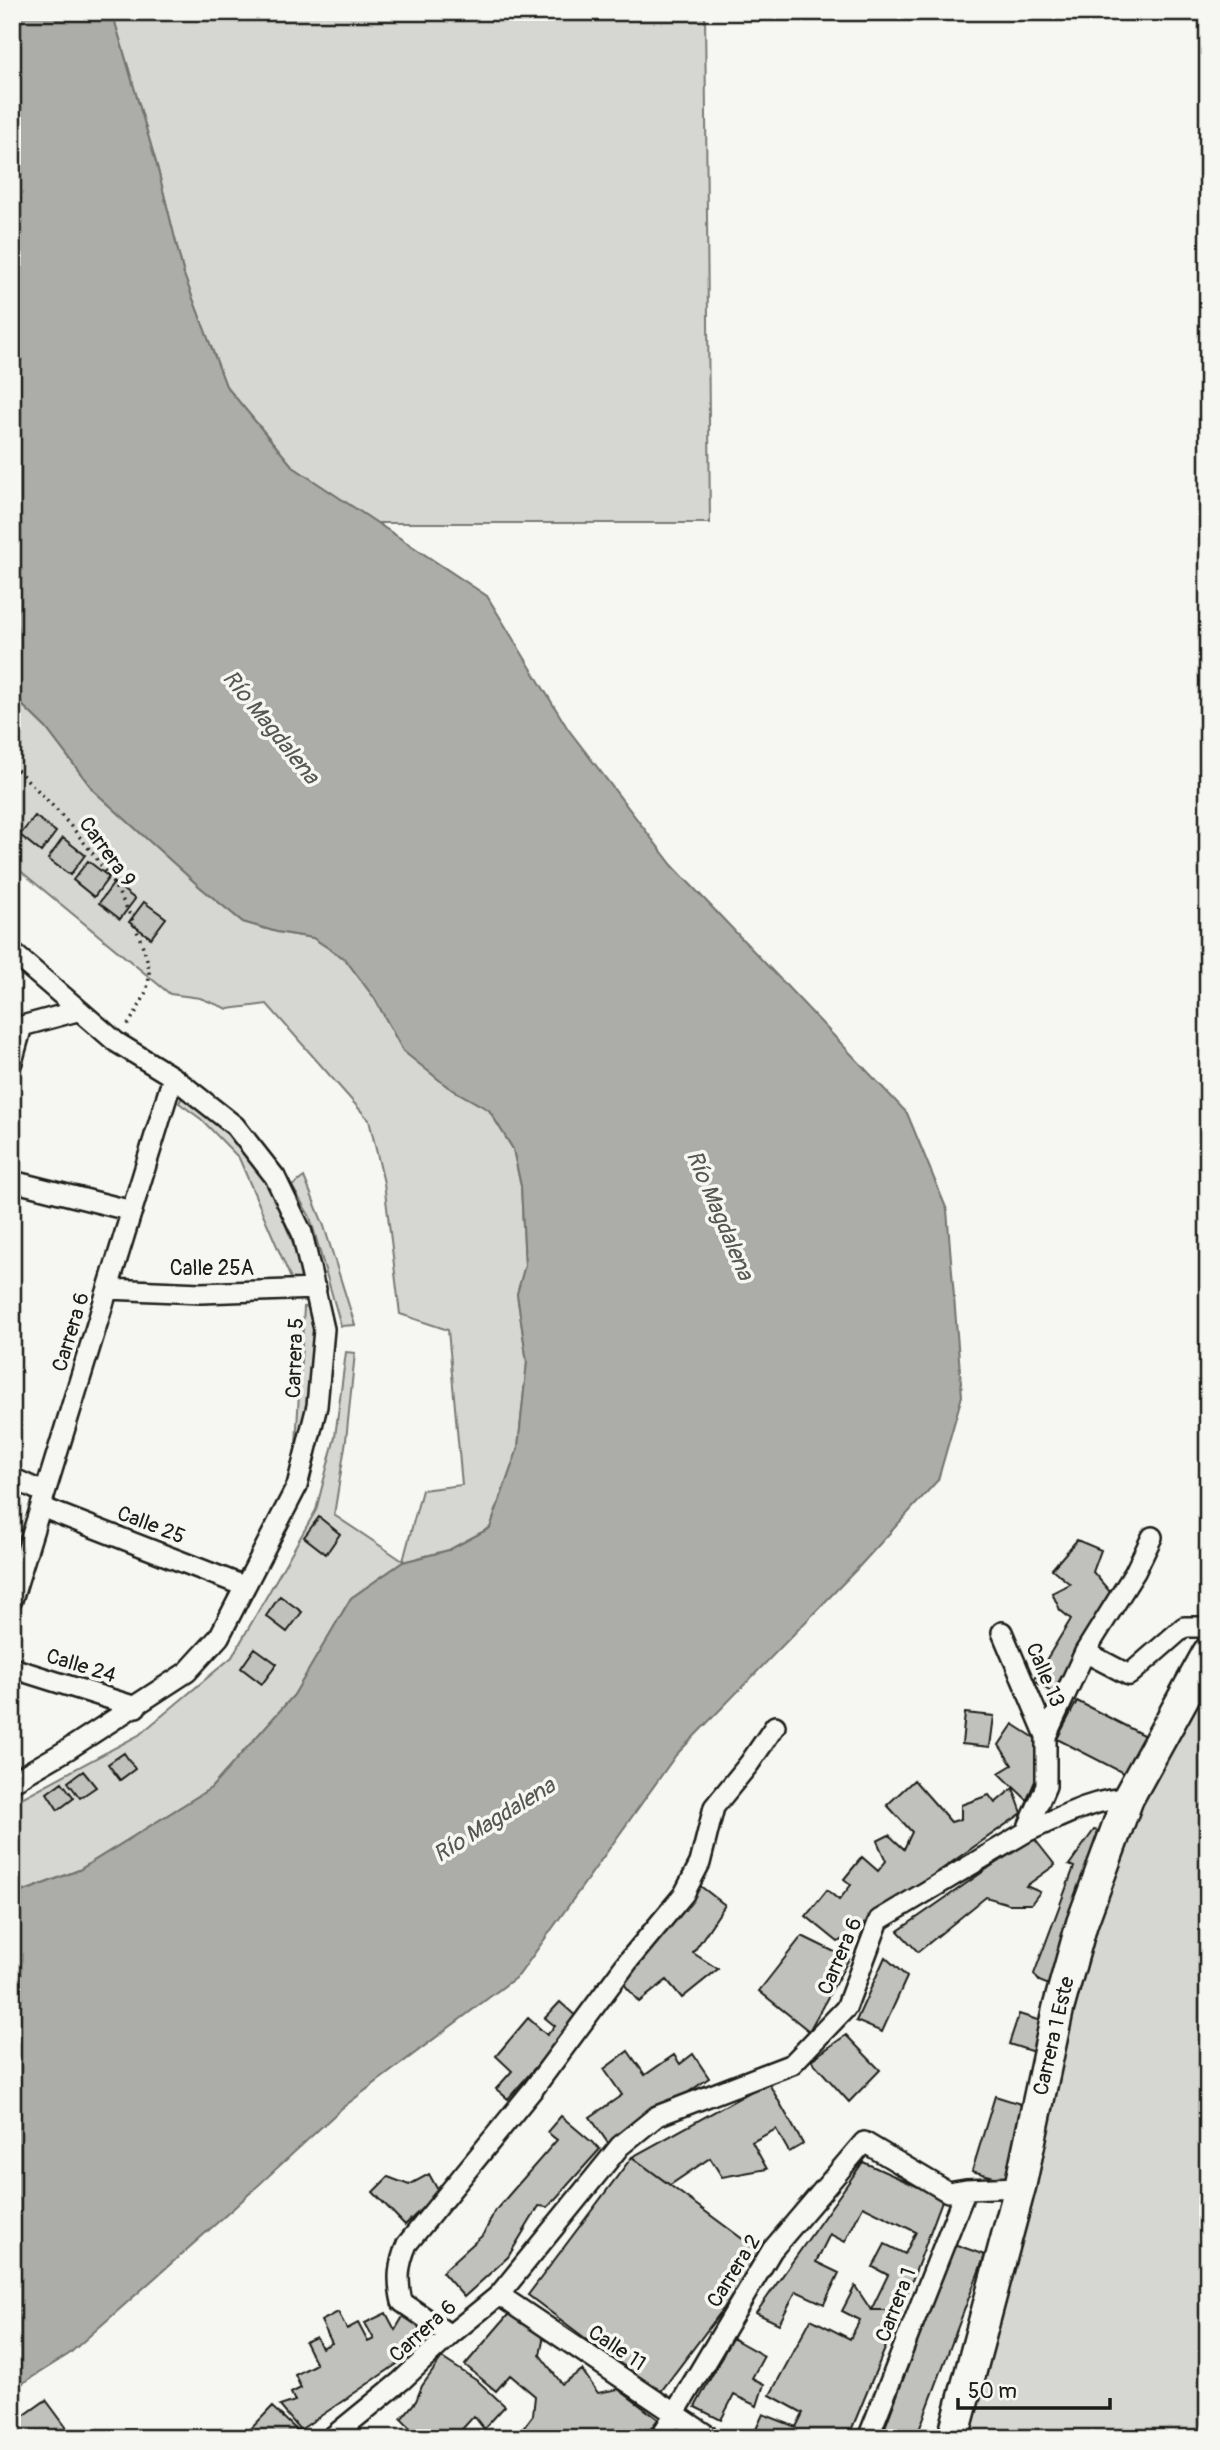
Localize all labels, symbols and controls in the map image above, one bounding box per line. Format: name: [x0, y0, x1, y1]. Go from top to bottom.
water label: Río Magdalena: [216, 664, 326, 791]
street label: Carrera 9: [72, 812, 142, 892]
water label: Río Magdalena: [680, 1146, 761, 1285]
street label: Calle 25A: [170, 1255, 254, 1282]
street label: Carrera 6: [46, 1289, 96, 1375]
street label: Carrera 5: [280, 1317, 310, 1399]
street label: Calle 25: [113, 1500, 189, 1550]
street label: Calle 13: [1019, 1639, 1071, 1711]
street label: Calle 24: [43, 1643, 119, 1689]
water label: Río Magdalena: [428, 1770, 561, 1869]
street label: Carrera 6: [812, 1913, 868, 1999]
street label: Carrera 1 Este: [1027, 1973, 1081, 2098]
street label: Carrera 2: [701, 2229, 767, 2313]
street label: Carrera 1: [869, 2264, 923, 2346]
street label: Carrera 6: [384, 2294, 462, 2368]
street label: Calle 11: [583, 2319, 651, 2377]
scale bar: [958, 2366, 1110, 2410]
text: 50 m: [968, 2378, 1017, 2405]

